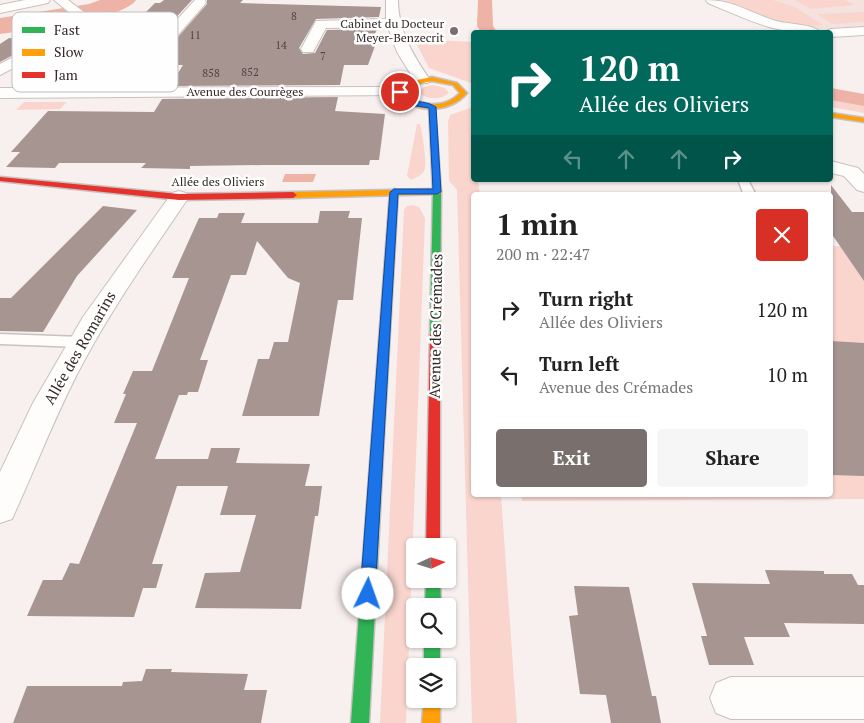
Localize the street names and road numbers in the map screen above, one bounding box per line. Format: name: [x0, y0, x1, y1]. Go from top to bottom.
street label: Avenue des Courrèges: [187, 84, 303, 99]
street label: Allée des Oliviers: [172, 174, 264, 189]
street label: Avenue des Crémades: [424, 254, 446, 398]
street label: Allée des Romarins: [39, 287, 120, 408]

